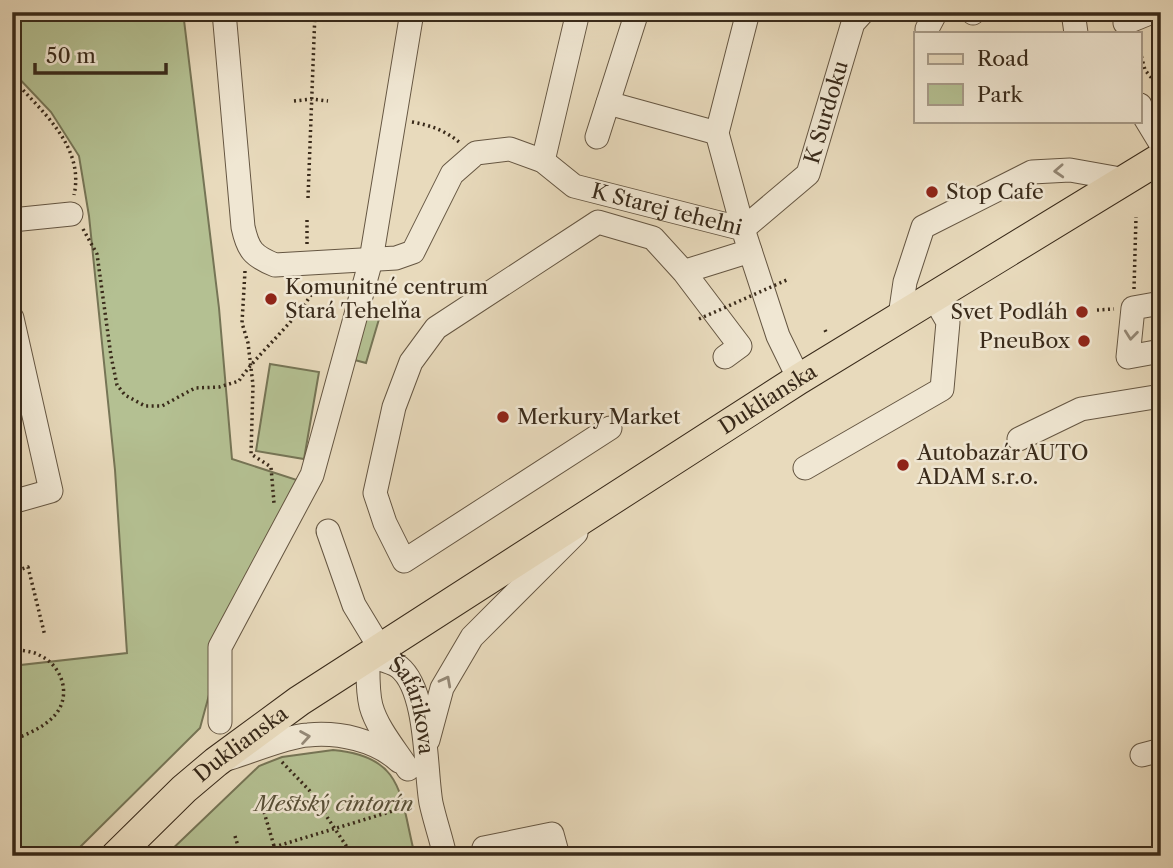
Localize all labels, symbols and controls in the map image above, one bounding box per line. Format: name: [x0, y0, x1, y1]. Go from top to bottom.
scale bar: [35, 32, 166, 76]
legend: [914, 32, 1142, 122]
text: 50 m: [46, 43, 96, 68]
text: Road: [977, 46, 1029, 71]
street label: K Surdoku: [799, 57, 853, 167]
text: Park: [977, 82, 1023, 107]
one-way arrow: [1053, 163, 1064, 178]
street label: K Starej tehelni: [589, 178, 745, 240]
place label: Stop Cafe: [946, 179, 1044, 204]
marker: Stop Cafe: [924, 184, 940, 200]
place label: Komunitné centrum Stará Tehelňa: [285, 274, 489, 323]
marker: Komunitné centrum Stará Tehelňa: [263, 291, 279, 307]
place label: Svet Podláh: [951, 299, 1068, 324]
marker: Svet Podláh: [1074, 304, 1090, 320]
place label: PneuBox: [979, 328, 1071, 353]
one-way arrow: [1123, 330, 1138, 341]
marker: PneuBox: [1076, 333, 1092, 349]
street label: Duklianska: [714, 358, 822, 439]
place label: Merkury Market: [517, 404, 681, 429]
marker: Merkury Market: [495, 409, 511, 425]
place label: Autobazár AUTO ADAM s.r.o.: [916, 440, 1088, 489]
marker: Autobazár AUTO ADAM s.r.o.: [895, 457, 911, 473]
street label: Šafárikova: [385, 651, 439, 756]
one-way arrow: [438, 676, 452, 689]
street label: Duklianska: [189, 700, 293, 787]
one-way arrow: [299, 730, 311, 745]
park label: Mestský cintorín: [252, 791, 413, 816]

